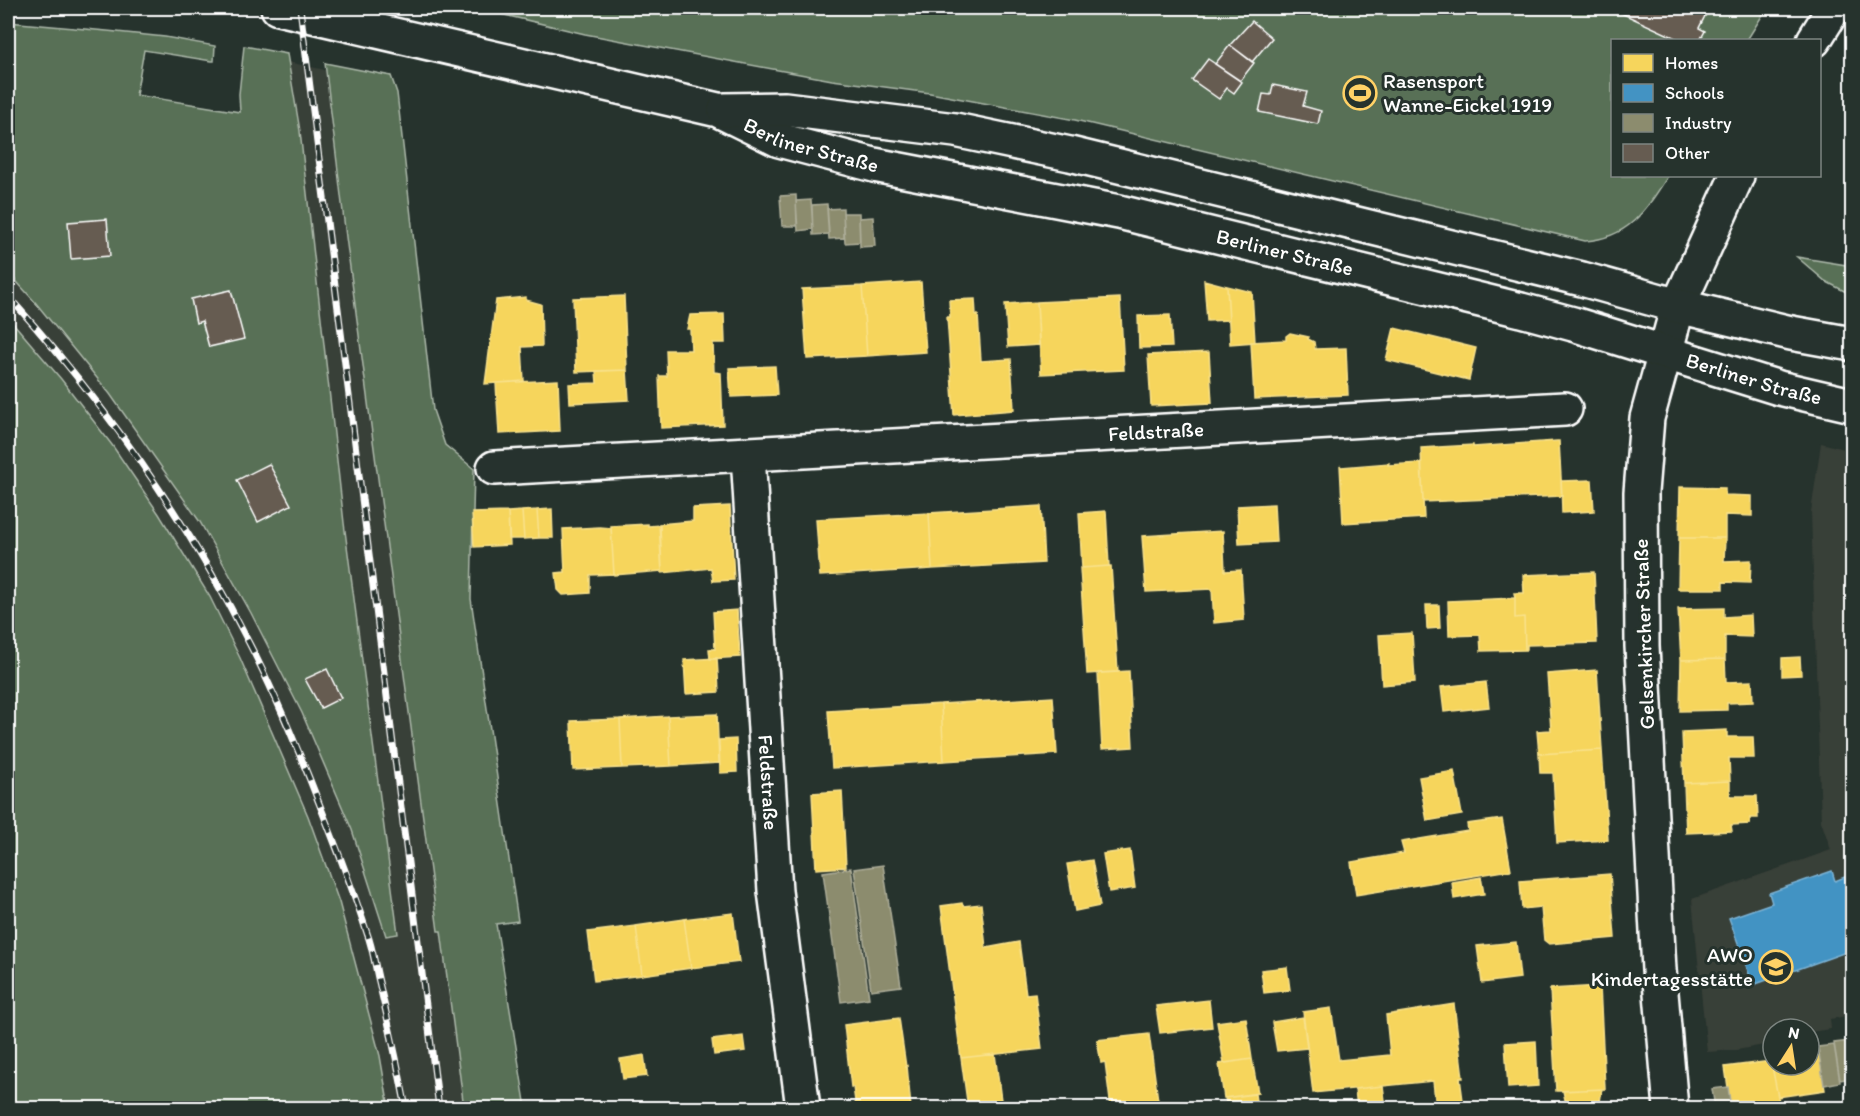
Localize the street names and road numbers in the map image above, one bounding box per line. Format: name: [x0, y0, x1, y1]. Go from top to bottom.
street label: Berliner Straße: [740, 112, 881, 178]
street label: Berliner Straße: [1214, 223, 1356, 281]
street label: Berliner Straße: [1683, 347, 1824, 410]
street label: Feldstraße: [1107, 416, 1205, 446]
street label: Gelsenkircher Straße: [1628, 538, 1659, 730]
street label: Feldstraße: [753, 734, 784, 831]

